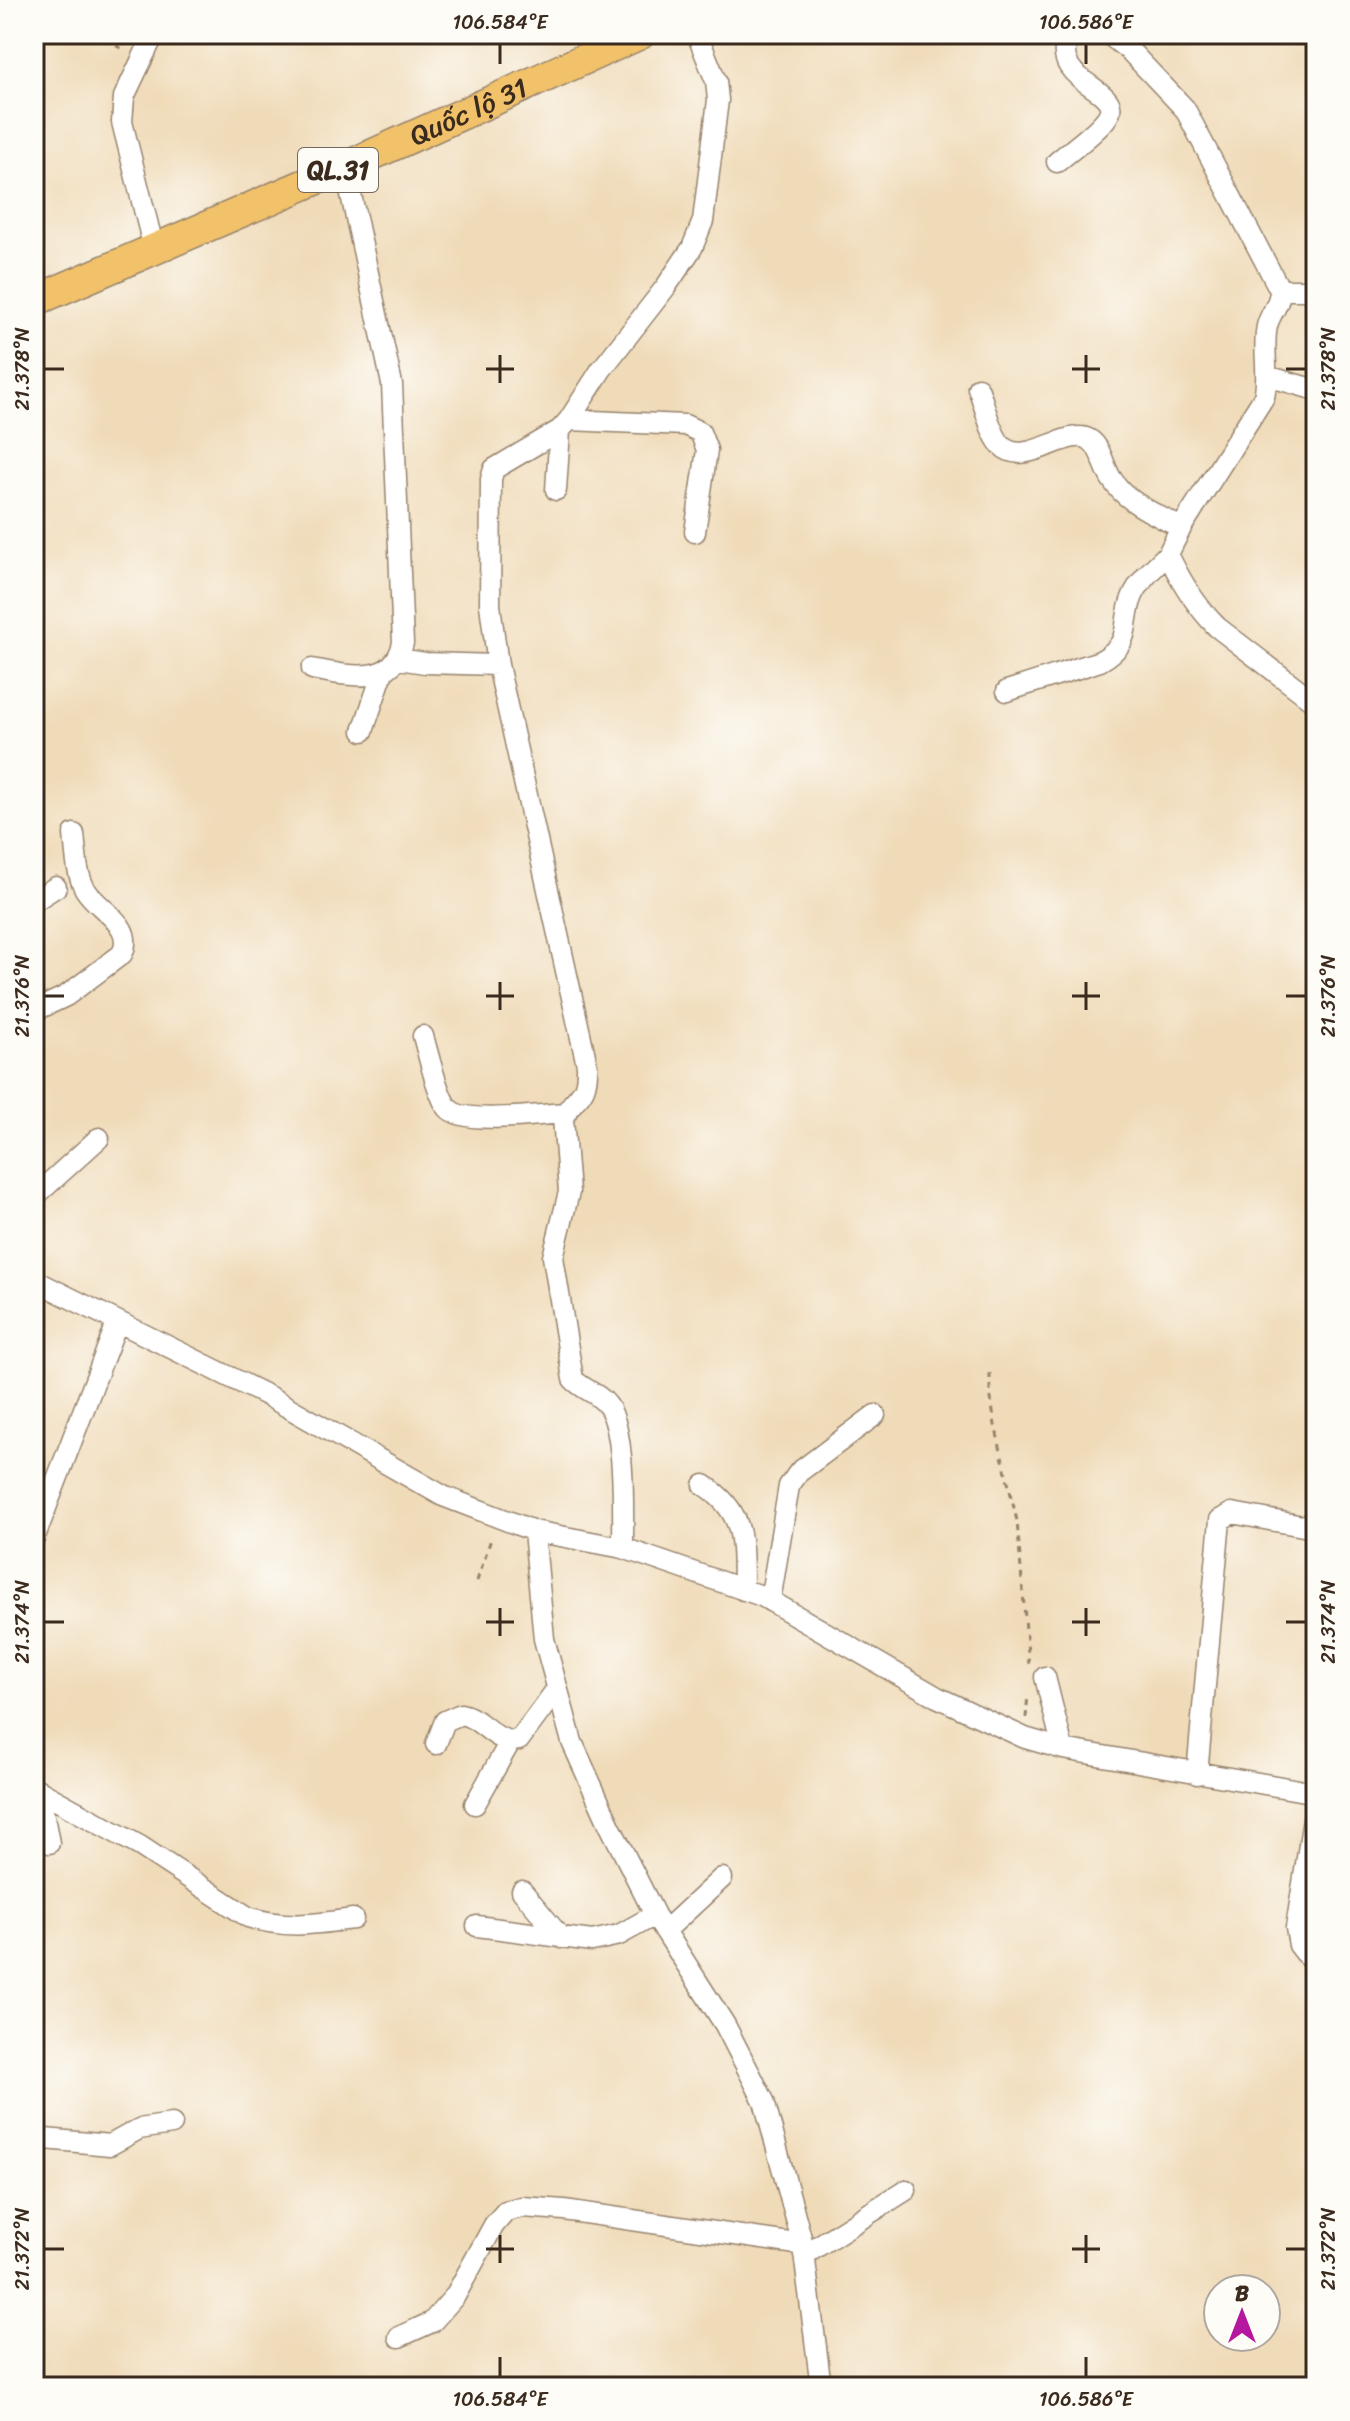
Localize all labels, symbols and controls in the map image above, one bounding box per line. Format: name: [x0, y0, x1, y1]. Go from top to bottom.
text: 106.584°E: [452, 5, 549, 40]
text: 106.586°E: [1039, 5, 1135, 40]
street label: Quốc lộ 31: [401, 64, 536, 160]
road number: QL.31: [298, 148, 378, 192]
text: 21.378°N: [5, 327, 40, 411]
text: 21.378°N: [1311, 327, 1346, 411]
text: 21.376°N: [5, 955, 40, 1037]
text: 21.376°N: [1311, 955, 1346, 1037]
text: 21.374°N: [5, 1580, 40, 1664]
text: 21.374°N: [1311, 1580, 1346, 1664]
text: 21.372°N: [5, 2208, 40, 2290]
text: 21.372°N: [1311, 2208, 1346, 2290]
north arrow: [1202, 2273, 1282, 2353]
text: B: [1235, 2274, 1249, 2313]
text: 106.584°E: [452, 2382, 549, 2417]
text: 106.586°E: [1039, 2382, 1135, 2417]

